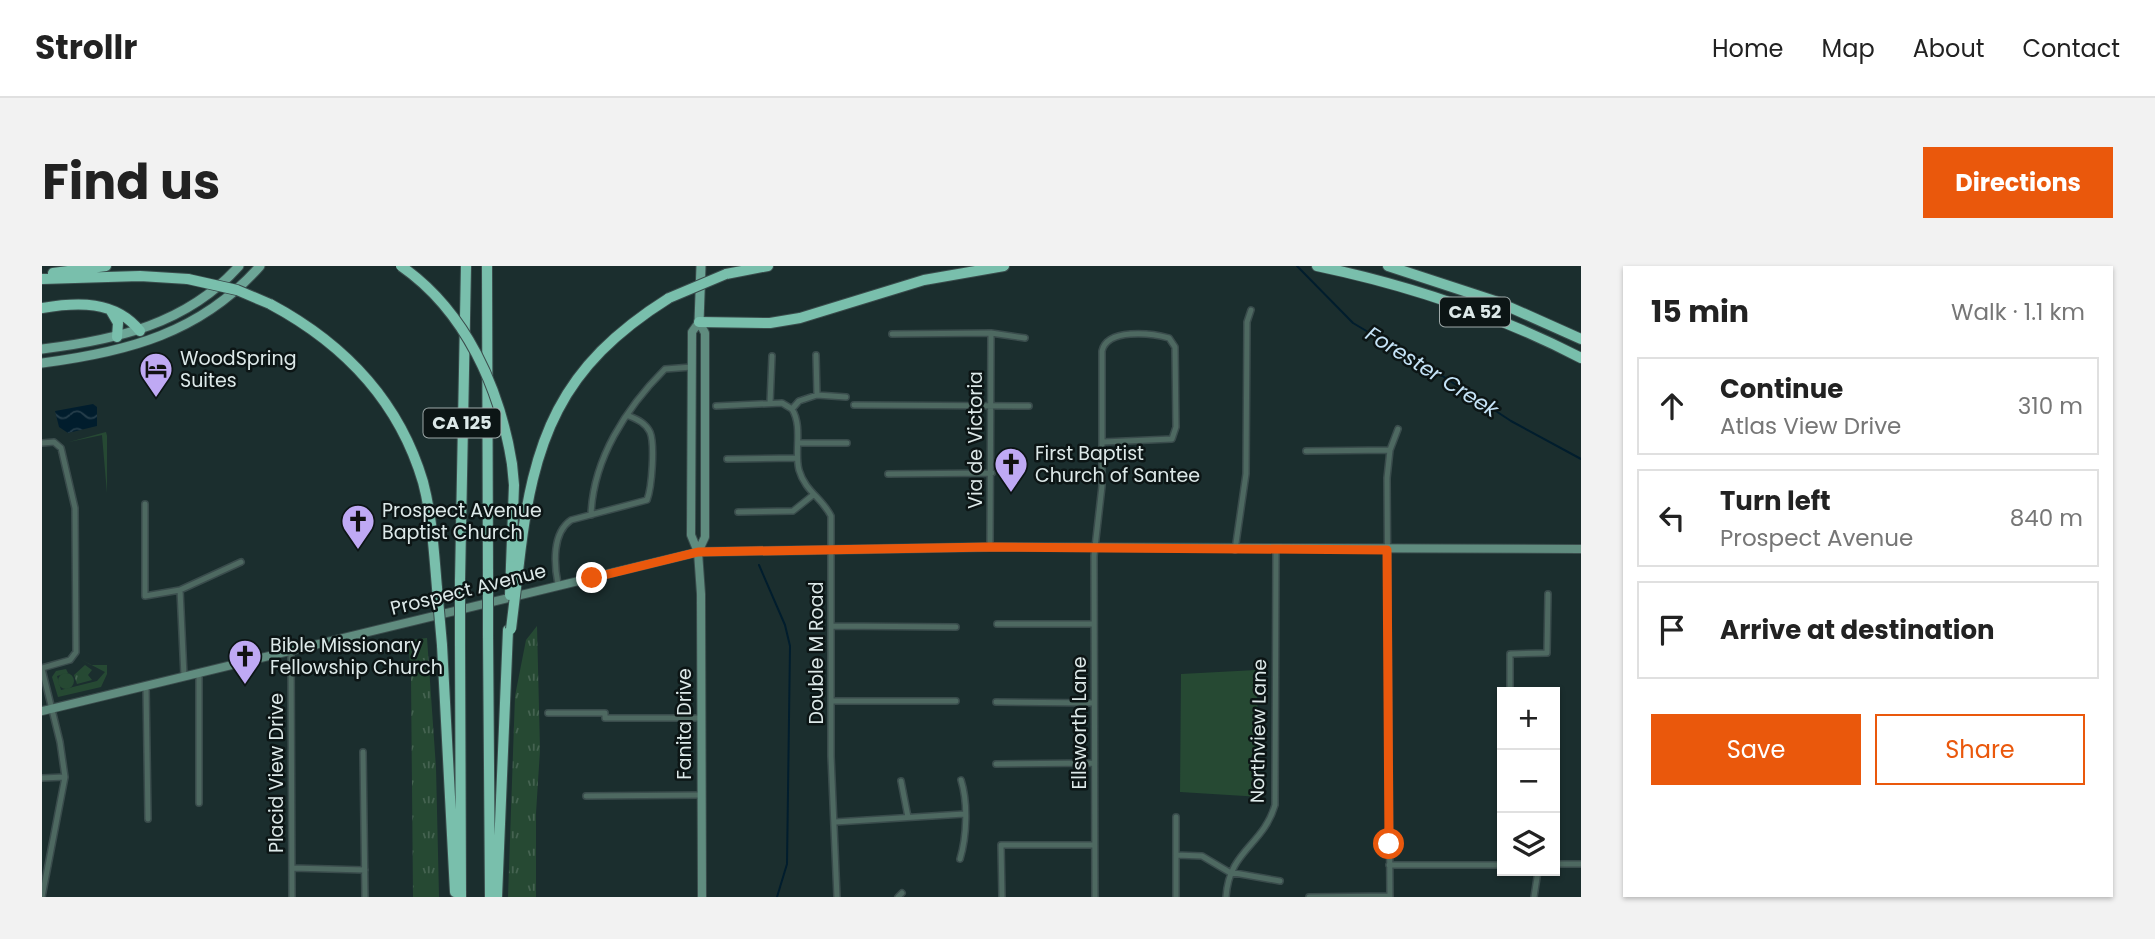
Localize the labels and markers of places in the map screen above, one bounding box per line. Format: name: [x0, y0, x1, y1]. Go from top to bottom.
place label: WoodSpring Suites: [180, 345, 296, 394]
hotel icon: WoodSpring Suites: [137, 350, 175, 399]
place label: First Baptist Church of Santee: [1035, 440, 1200, 489]
church icon: First Baptist Church of Santee: [992, 445, 1030, 494]
place label: Prospect Avenue Baptist Church: [382, 497, 542, 546]
church icon: Prospect Avenue Baptist Church: [339, 502, 377, 551]
place label: Bible Missionary Fellowship Church: [270, 632, 443, 681]
church icon: Bible Missionary Fellowship Church: [226, 637, 264, 686]

